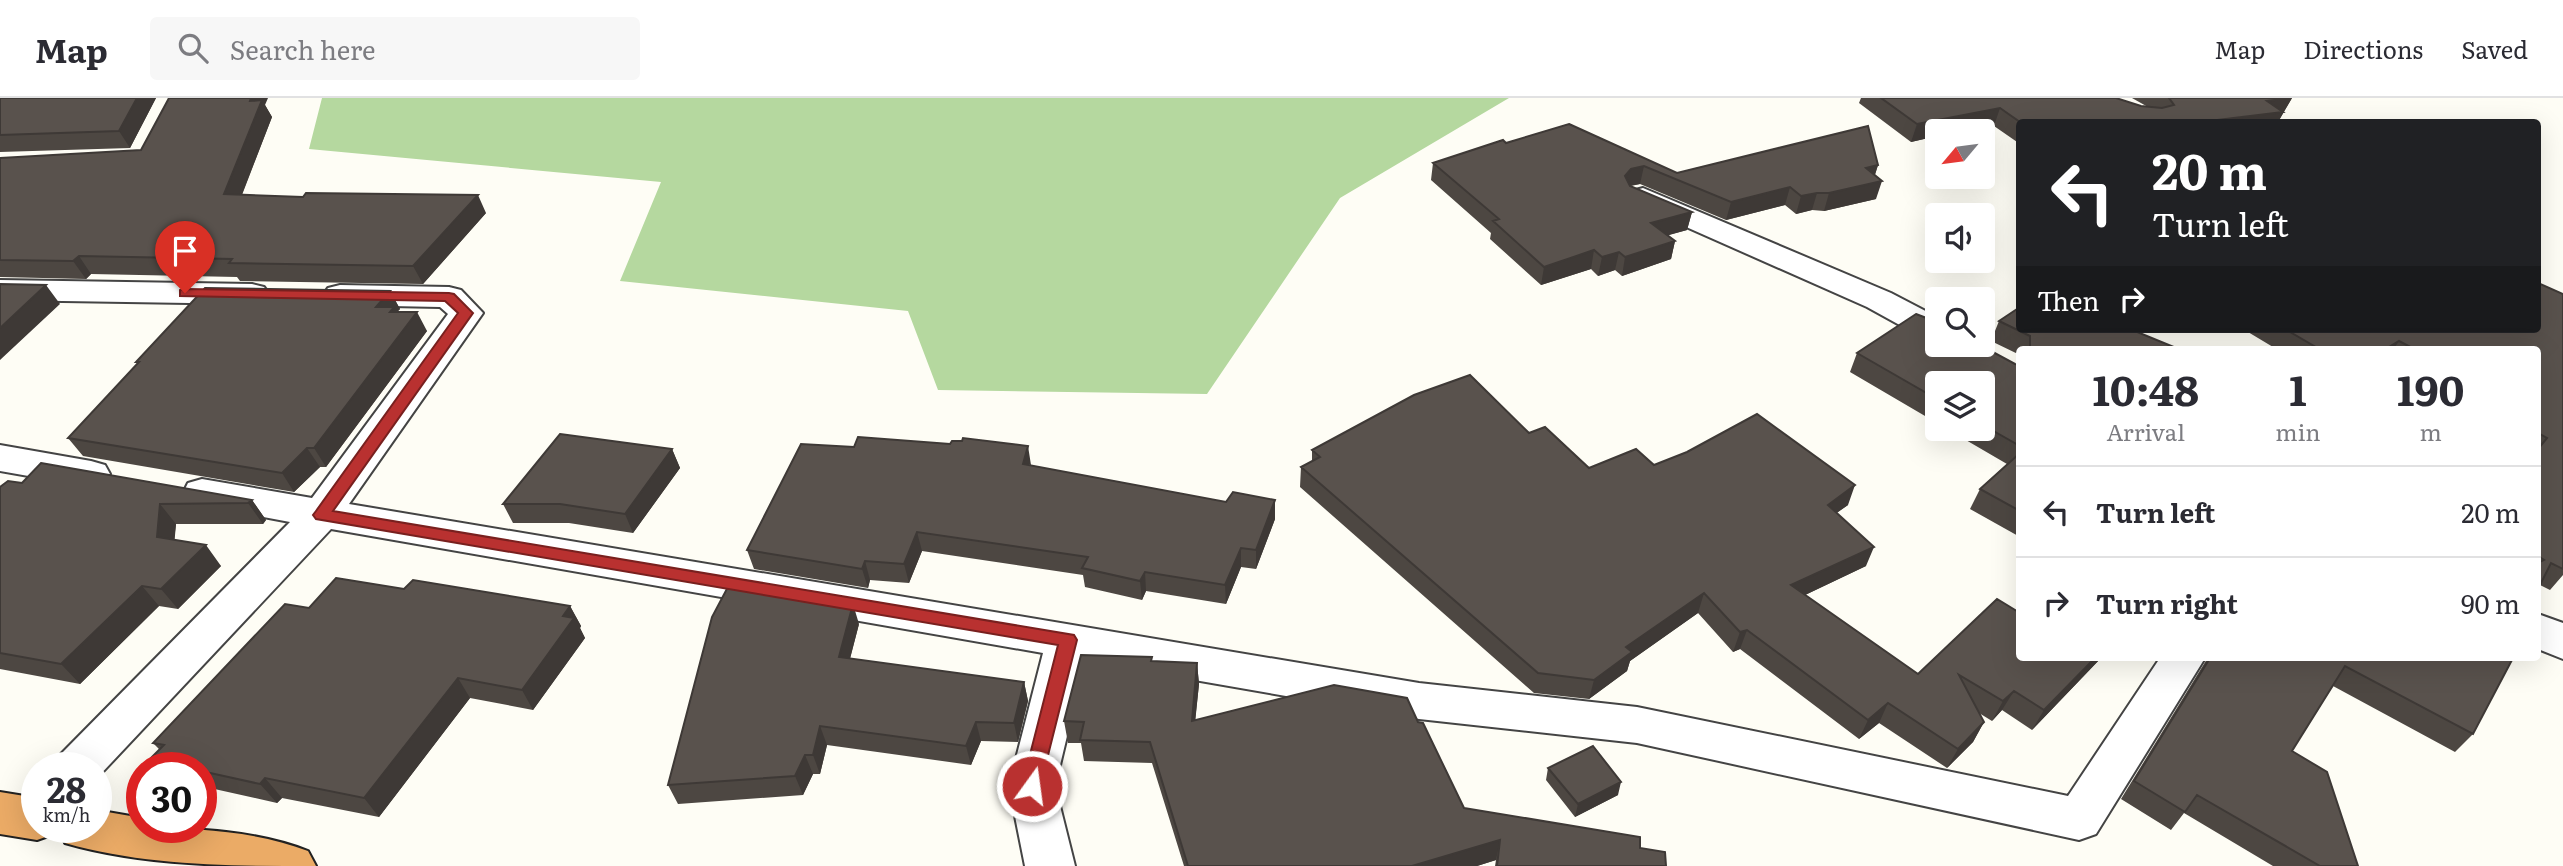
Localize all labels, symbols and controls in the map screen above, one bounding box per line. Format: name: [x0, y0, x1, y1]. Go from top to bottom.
search box: [150, 17, 640, 80]
text: Map: [35, 24, 108, 73]
icon: search: [174, 29, 212, 67]
text: Search here: [230, 29, 376, 68]
text: Map: [2214, 31, 2265, 66]
text: Directions: [2303, 31, 2423, 66]
text: Saved: [2461, 31, 2528, 66]
north arrow: [1925, 119, 1995, 189]
map controls: [1925, 119, 1995, 441]
text: 20 m: [2152, 132, 2267, 205]
icon: left: [2037, 147, 2128, 238]
text: Turn left: [2152, 199, 2289, 247]
button: sound: [1925, 203, 1995, 273]
pin: [155, 221, 215, 293]
icon: arrive: [166, 232, 204, 270]
text: Then: [2037, 280, 2099, 319]
icon: right: [2113, 280, 2151, 318]
button: search: [1925, 287, 1995, 357]
text: 10:48: [2092, 357, 2199, 419]
text: 1: [2289, 357, 2307, 419]
text: 190: [2397, 357, 2464, 419]
button: layers: [1925, 371, 1995, 441]
text: Arrival: [2106, 414, 2185, 448]
text: min: [2275, 414, 2321, 448]
text: m: [2420, 414, 2442, 448]
text: Turn left: [2096, 492, 2215, 531]
text: 20 m: [2461, 492, 2520, 531]
icon: left: [2037, 493, 2075, 531]
text: Turn right: [2096, 583, 2238, 622]
text: 90 m: [2461, 583, 2520, 622]
icon: right: [2037, 584, 2075, 622]
position arrow: [995, 749, 1069, 823]
speed limit sign: 30: [126, 752, 217, 843]
text: 28: [47, 762, 86, 814]
text: km/h: [43, 801, 90, 828]

